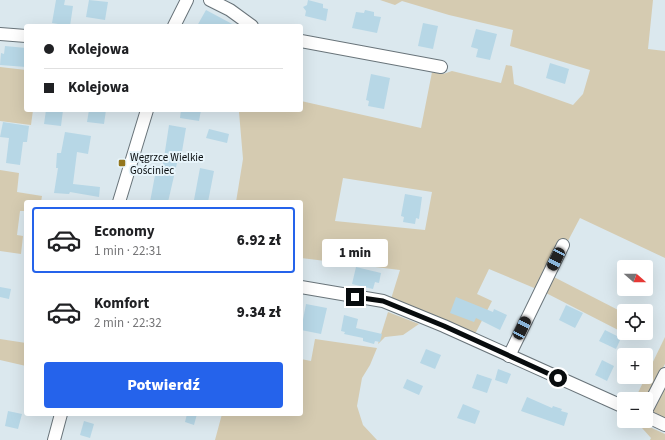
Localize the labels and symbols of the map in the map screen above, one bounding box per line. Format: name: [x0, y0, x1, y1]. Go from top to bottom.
place label: Węgrzce Wielkie Gościniec: [130, 150, 204, 178]
marker: Węgrzce Wielkie Gościniec: [117, 158, 127, 168]
callout: 1 min: [322, 239, 388, 267]
car: [545, 246, 567, 272]
north arrow: [617, 260, 653, 296]
route end: [346, 288, 364, 306]
car: [511, 315, 533, 341]
route start: [549, 369, 567, 387]

